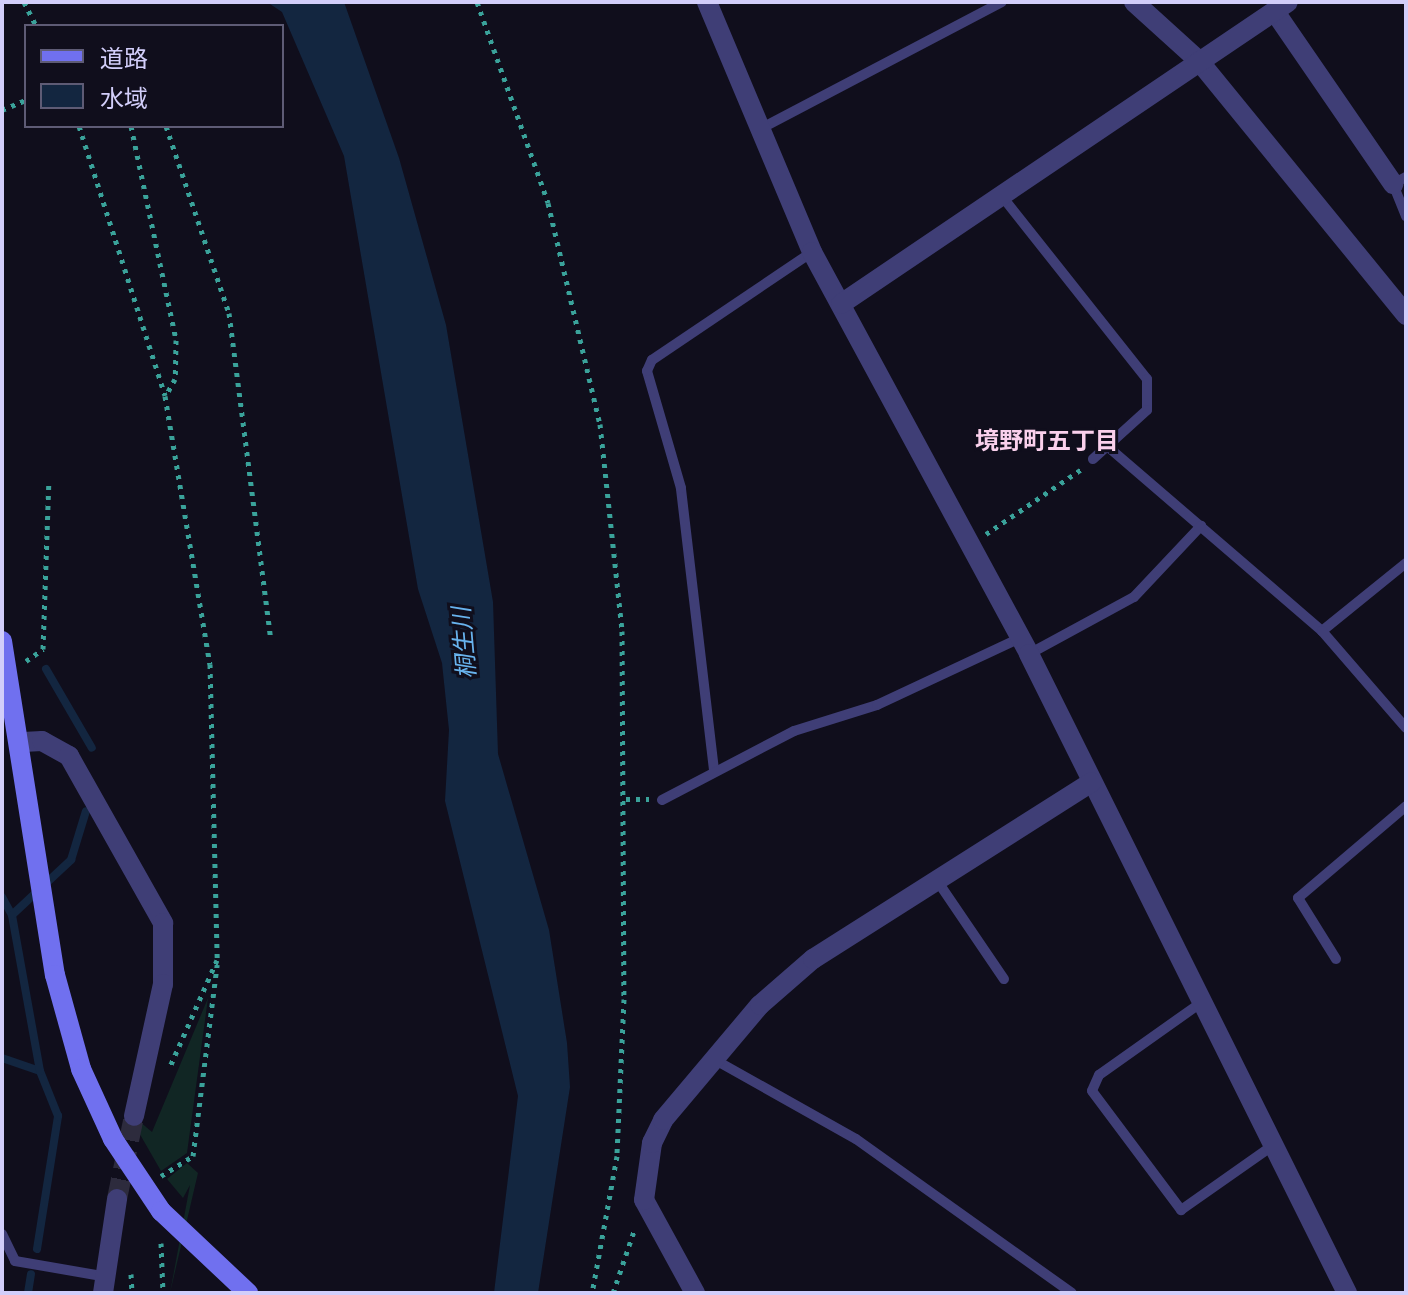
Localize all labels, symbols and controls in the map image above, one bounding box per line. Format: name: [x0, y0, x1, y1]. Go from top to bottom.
legend: [24, 24, 284, 128]
text: 道路: [100, 43, 148, 74]
text: 水域: [100, 83, 148, 114]
district label: 境野町五丁目: [975, 427, 1119, 455]
water label: 桐生川: [447, 606, 481, 680]

